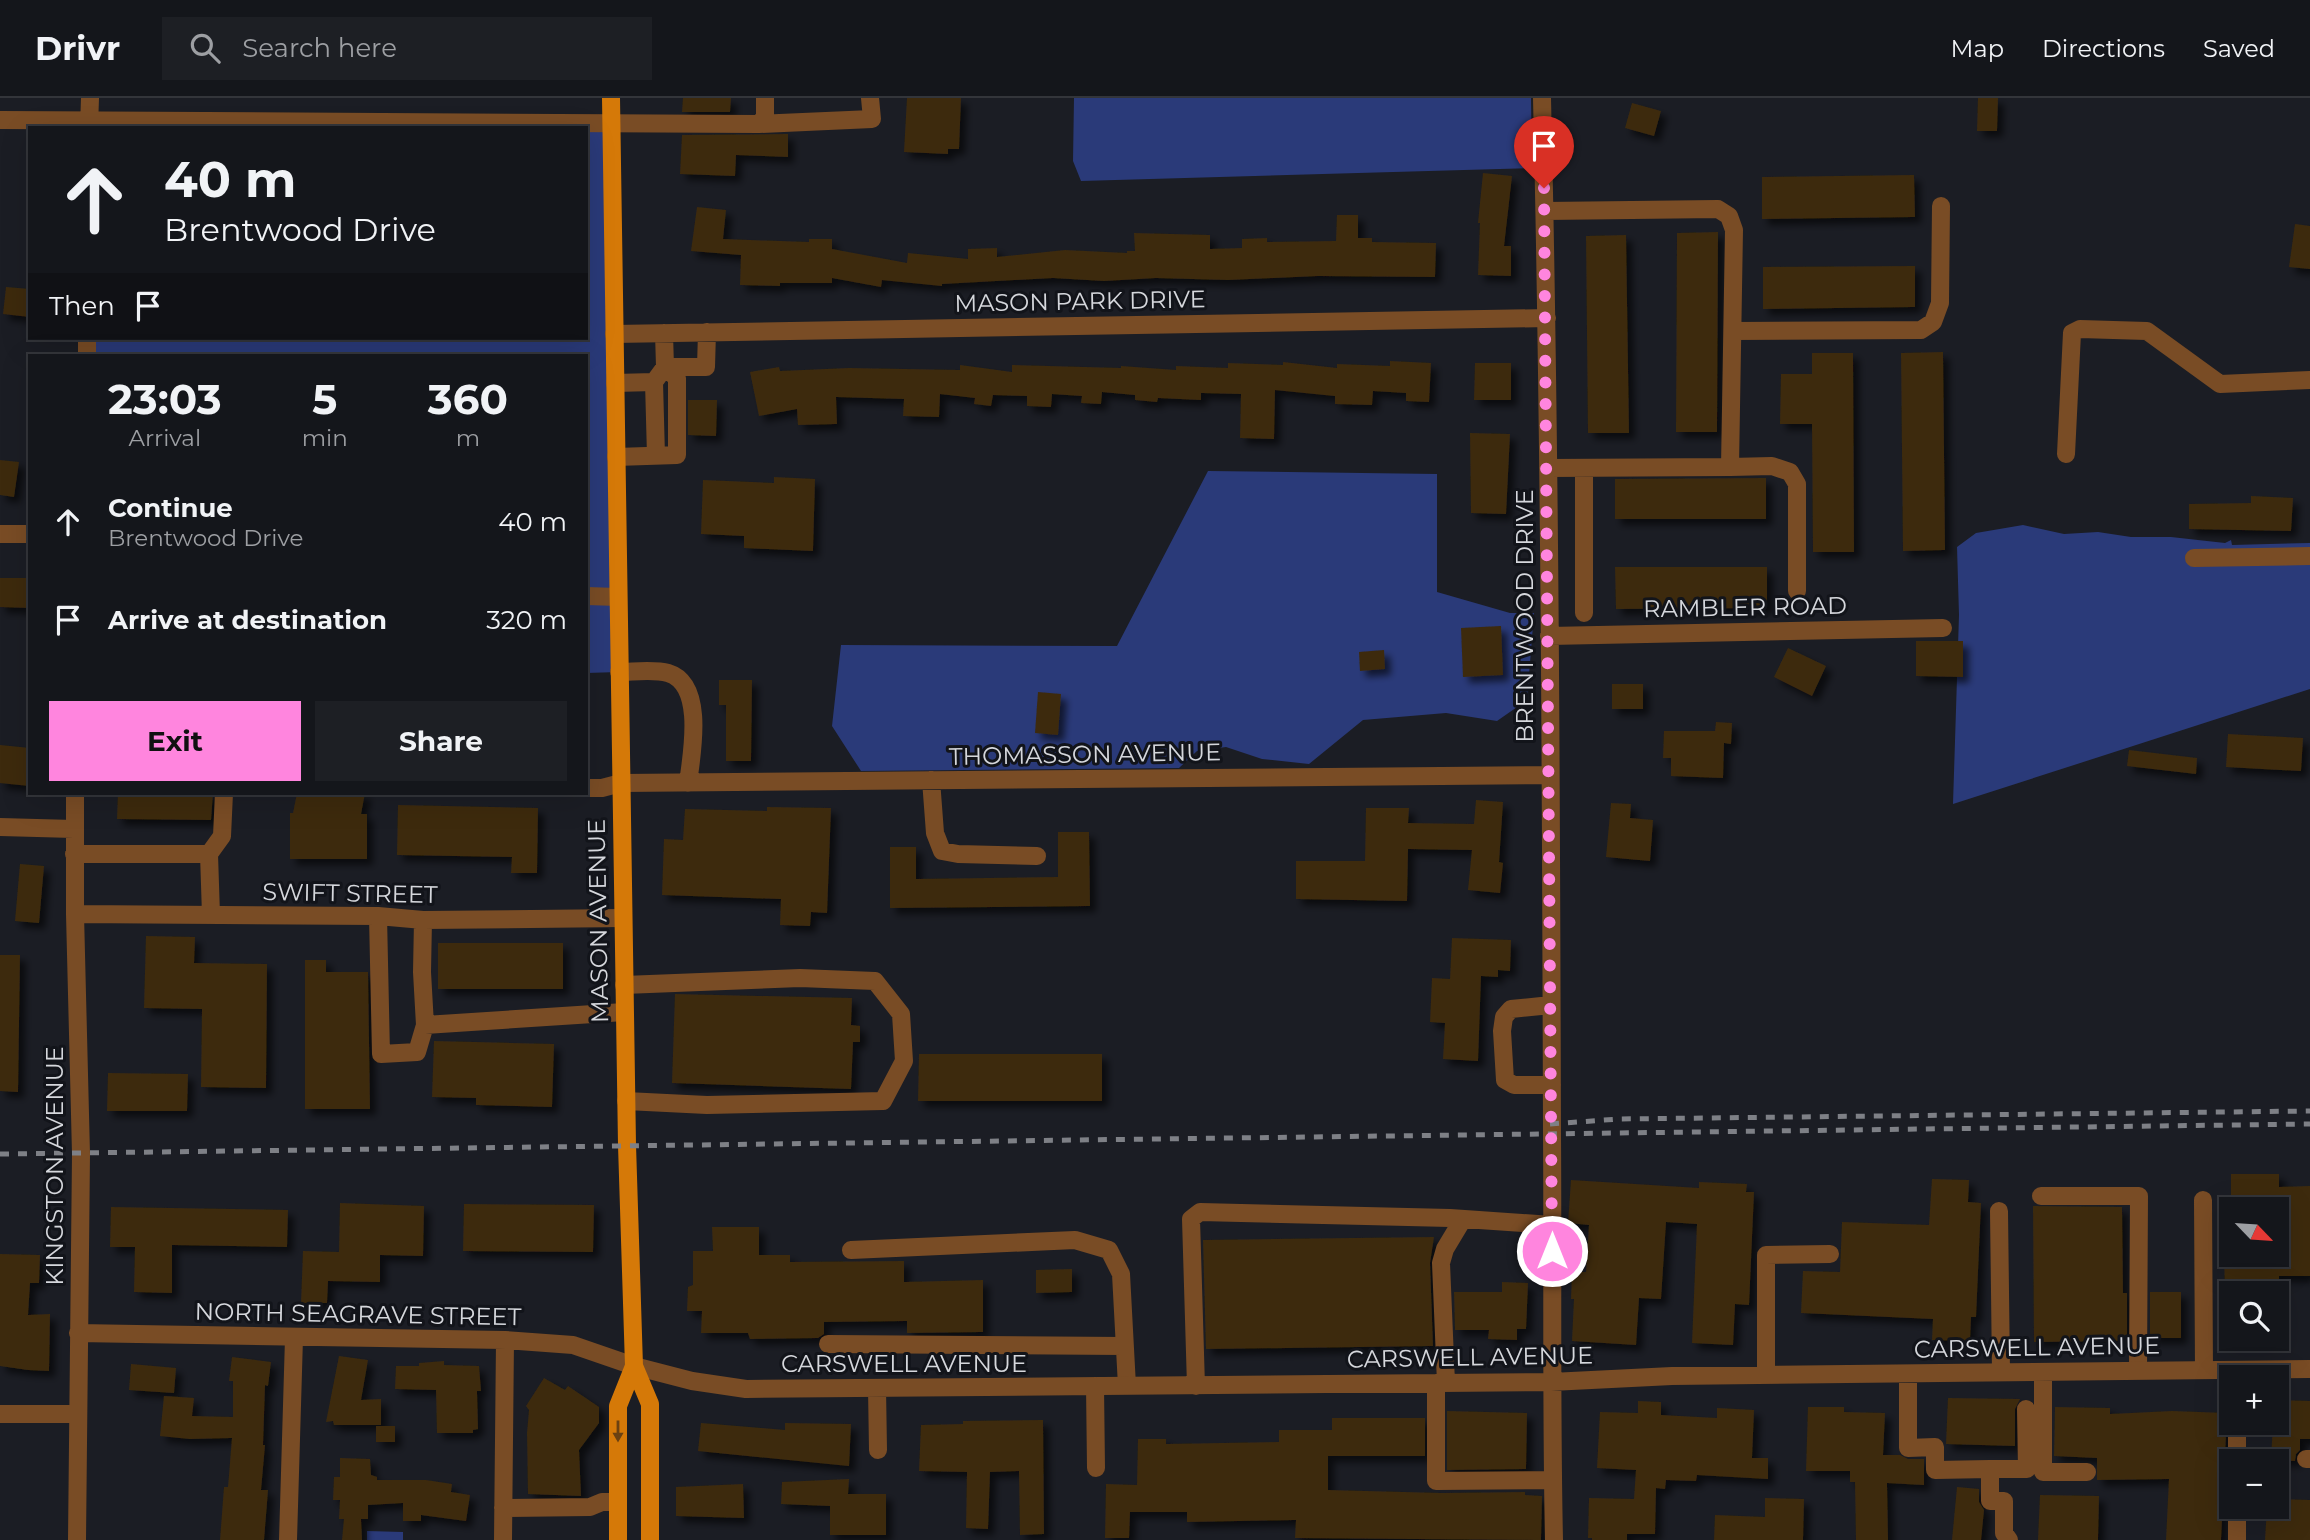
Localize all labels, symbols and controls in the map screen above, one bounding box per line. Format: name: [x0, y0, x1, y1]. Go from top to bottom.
search box: [162, 17, 652, 80]
text: Drivr: [35, 28, 120, 68]
icon: search: [186, 29, 224, 67]
text: Search here: [242, 32, 397, 64]
text: Map: [1951, 34, 2004, 63]
text: Directions: [2042, 34, 2165, 63]
text: Saved: [2203, 34, 2275, 63]
pin: [1514, 116, 1574, 188]
icon: arrive: [1525, 127, 1563, 165]
text: 40 m: [164, 150, 296, 209]
icon: ahead: [49, 154, 140, 245]
text: Brentwood Drive: [164, 210, 436, 249]
street label: MASON PARK DRIVE: [954, 284, 1206, 318]
icon: arrive: [129, 287, 167, 325]
text: Then: [49, 290, 115, 322]
text: 23:03: [108, 373, 222, 425]
text: 5: [312, 373, 337, 425]
text: 360: [428, 373, 508, 425]
text: Arrival: [129, 424, 201, 452]
text: min: [302, 424, 348, 452]
text: m: [456, 424, 480, 452]
street label: BRENTWOOD DRIVE: [1510, 489, 1539, 743]
text: Continue: [108, 492, 233, 524]
icon: ahead: [49, 503, 87, 541]
text: 40 m: [498, 506, 567, 538]
text: Brentwood Drive: [108, 524, 303, 552]
street label: RAMBLER ROAD: [1643, 591, 1847, 623]
icon: arrive: [49, 601, 87, 639]
text: Arrive at destination: [108, 604, 387, 636]
text: 320 m: [486, 604, 567, 636]
button: Exit: [49, 701, 301, 781]
button: Share: [315, 701, 567, 781]
street label: THOMASSON AVENUE: [949, 737, 1221, 771]
street label: MASON AVENUE: [582, 819, 614, 1023]
street label: SWIFT STREET: [262, 877, 438, 909]
street label: KINGSTON AVENUE: [40, 1046, 69, 1286]
north arrow: [2219, 1197, 2289, 1267]
map controls: [2219, 1197, 2289, 1519]
position arrow: [1515, 1214, 1589, 1288]
button: search: [2219, 1281, 2289, 1351]
street label: NORTH SEAGRAVE STREET: [194, 1297, 522, 1331]
street label: CARSWELL AVENUE: [1914, 1330, 2160, 1364]
street label: CARSWELL AVENUE: [1347, 1340, 1593, 1374]
street label: CARSWELL AVENUE: [781, 1349, 1027, 1378]
button: +: [2219, 1365, 2289, 1435]
one-way arrow: [612, 1420, 624, 1442]
button: −: [2219, 1449, 2289, 1519]

